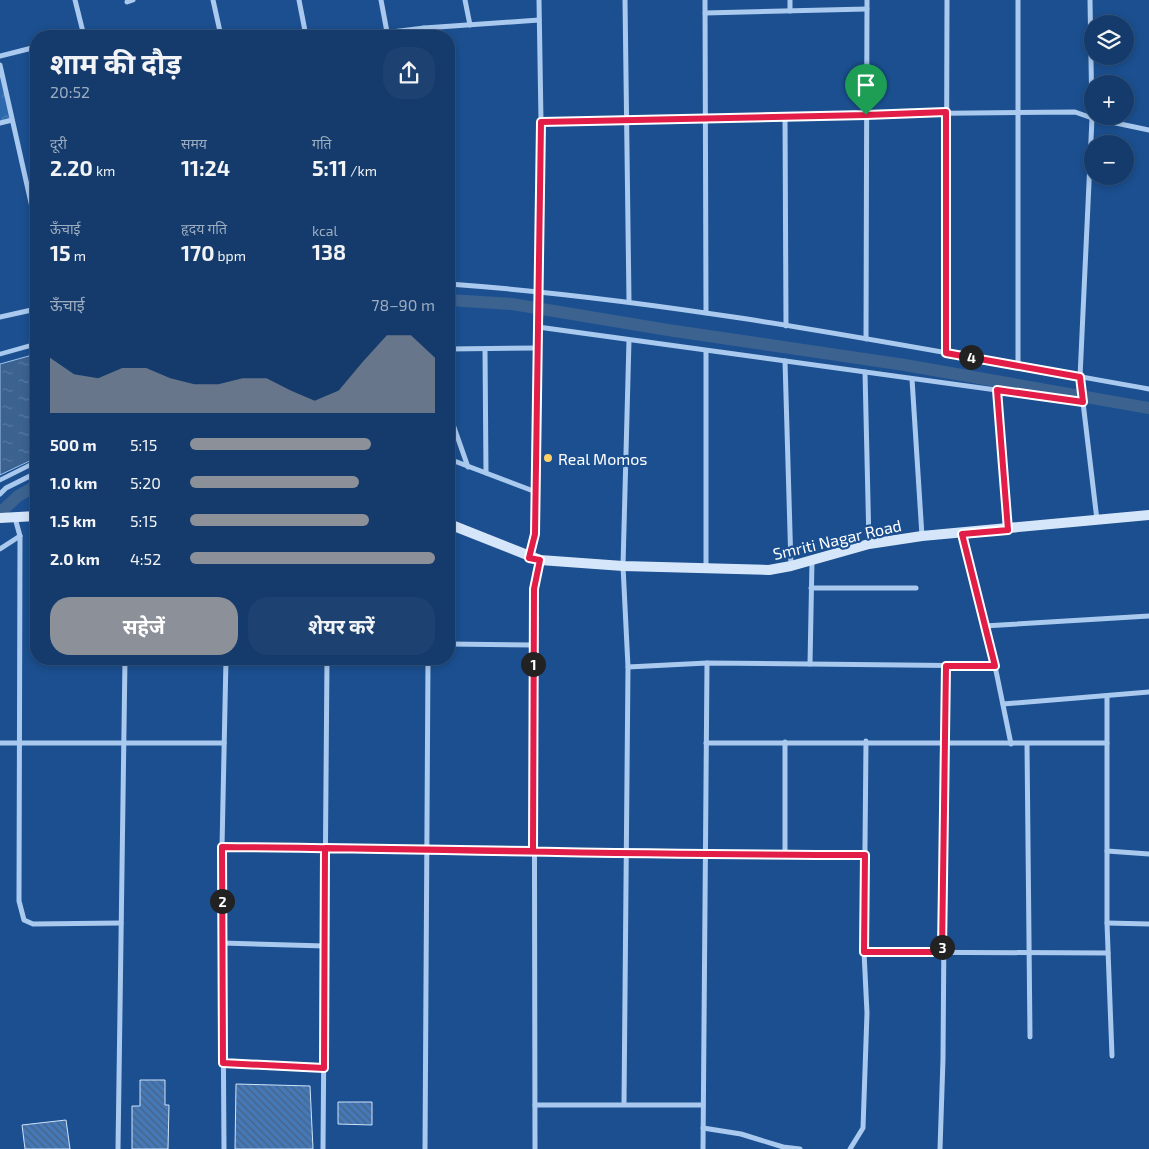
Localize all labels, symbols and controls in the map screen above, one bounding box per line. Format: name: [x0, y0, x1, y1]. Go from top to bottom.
map controls: [1084, 15, 1134, 185]
button: layers: [1084, 15, 1134, 65]
text: शाम की दौड़: [50, 46, 181, 80]
button: share: [383, 47, 435, 99]
pin: [845, 64, 887, 115]
icon: arrive: [852, 71, 880, 99]
button: +: [1084, 75, 1134, 125]
text: 20:52: [50, 82, 90, 101]
text: दूरी: [50, 135, 67, 152]
text: समय: [181, 135, 207, 152]
text: गति: [312, 135, 332, 152]
button: −: [1084, 135, 1134, 185]
text: 2.20: [50, 155, 93, 180]
text: 11:24: [181, 155, 230, 180]
text: 5:11: [312, 155, 347, 180]
text: km: [93, 162, 115, 179]
text: /km: [347, 162, 377, 179]
text: ऊँचाई: [50, 220, 80, 237]
text: हृदय गति: [181, 220, 227, 237]
text: kcal: [312, 222, 338, 239]
text: 138: [312, 239, 346, 264]
text: 15: [50, 240, 71, 265]
text: 170: [181, 240, 214, 265]
text: m: [71, 247, 86, 264]
text: bpm: [214, 247, 246, 264]
text: ऊँचाई: [50, 295, 85, 314]
text: 78–90 m: [371, 295, 435, 314]
pin: 4: [958, 344, 984, 370]
text: 4: [967, 349, 976, 366]
text: 500 m: [50, 435, 97, 454]
text: 5:15: [130, 435, 157, 454]
place label: Real Momos: [558, 449, 647, 468]
marker: Real Momos: [542, 452, 554, 464]
text: 1.0 km: [50, 473, 97, 492]
text: 5:20: [130, 473, 161, 492]
text: 1.5 km: [50, 511, 96, 530]
text: 5:15: [130, 511, 157, 530]
street label: Smriti Nagar Road: [771, 515, 903, 563]
text: 2.0 km: [50, 549, 100, 568]
text: 4:52: [130, 549, 161, 568]
button: सहेजें: [50, 597, 238, 655]
button: शेयर करें: [248, 597, 435, 655]
pin: 1: [520, 652, 546, 676]
text: 1: [530, 656, 537, 673]
pin: 2: [210, 888, 234, 914]
text: 2: [218, 893, 227, 910]
pin: 3: [930, 934, 954, 960]
text: 3: [939, 939, 946, 956]

